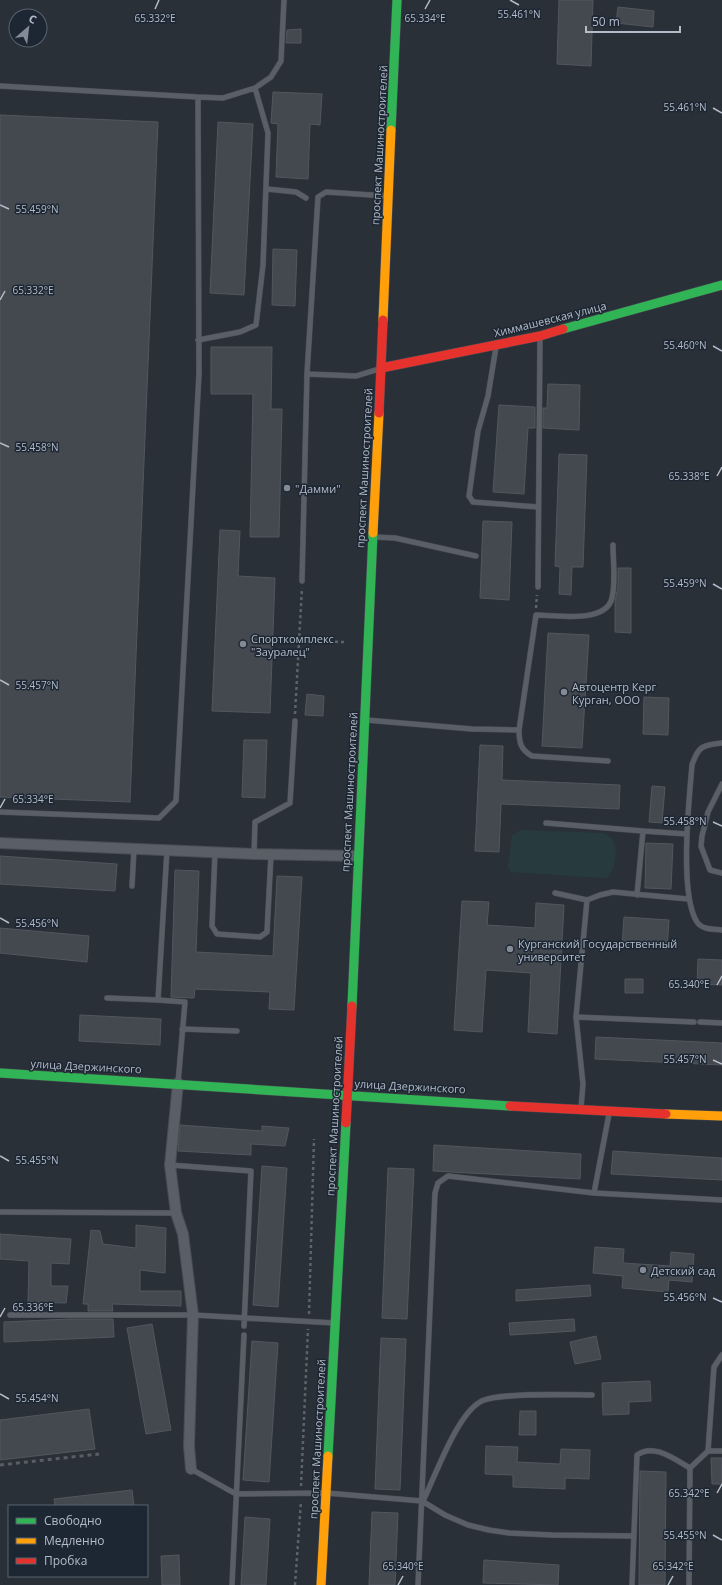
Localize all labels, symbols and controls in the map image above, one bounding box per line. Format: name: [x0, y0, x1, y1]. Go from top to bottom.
text: 55.461°N: [497, 7, 541, 21]
north arrow: [8, 8, 48, 48]
scale bar: [586, 8, 680, 34]
text: С: [26, 10, 40, 27]
text: 65.332°E: [134, 11, 176, 25]
text: 65.334°E: [404, 11, 446, 25]
text: 50 m: [592, 13, 620, 30]
street label: проспект Машиностроителей: [367, 65, 391, 225]
text: 55.461°N: [663, 100, 707, 114]
text: 55.459°N: [15, 202, 59, 216]
text: 65.332°E: [12, 283, 54, 297]
street label: Химмашевская улица: [492, 298, 608, 340]
text: 55.460°N: [663, 338, 707, 352]
street label: проспект Машиностроителей: [352, 388, 376, 548]
text: 55.458°N: [15, 440, 59, 454]
text: 65.338°E: [668, 469, 710, 483]
place label: "Дамми": [295, 481, 341, 496]
marker: "Дамми": [282, 483, 292, 493]
text: 55.459°N: [663, 576, 707, 590]
place label: Спорткомплекс "Зауралец": [251, 631, 334, 659]
marker: Спорткомплекс "Зауралец": [238, 639, 248, 649]
text: 55.457°N: [15, 678, 59, 692]
place label: Автоцентр Керг Курган, ООО: [572, 679, 656, 707]
marker: Автоцентр Керг Курган, ООО: [559, 687, 569, 697]
street label: проспект Машиностроителей: [337, 712, 361, 872]
text: 65.334°E: [12, 792, 54, 806]
text: 55.458°N: [663, 814, 707, 828]
text: 55.456°N: [15, 916, 59, 930]
place label: Курганский Государственный университет: [518, 936, 677, 964]
marker: Курганский Государственный университет: [505, 944, 515, 954]
text: 65.340°E: [668, 977, 710, 991]
street label: проспект Машиностроителей: [322, 1036, 346, 1196]
text: 55.457°N: [663, 1052, 707, 1066]
street label: улица Дзержинского: [30, 1056, 142, 1076]
street label: улица Дзержинского: [354, 1076, 466, 1096]
text: 55.455°N: [15, 1153, 59, 1167]
place label: Детский сад: [651, 1263, 716, 1278]
marker: Детский сад: [638, 1265, 648, 1275]
text: 55.456°N: [663, 1290, 707, 1304]
text: 65.336°E: [12, 1300, 54, 1314]
street label: проспект Машиностроителей: [305, 1359, 329, 1519]
text: 55.454°N: [15, 1391, 59, 1405]
text: 65.342°E: [668, 1486, 710, 1500]
legend: [8, 1505, 148, 1577]
text: Свободно: [44, 1512, 102, 1529]
text: 55.455°N: [663, 1528, 707, 1542]
text: Медленно: [44, 1532, 104, 1549]
text: Пробка: [44, 1552, 87, 1569]
text: 65.340°E: [382, 1559, 424, 1573]
text: 65.342°E: [652, 1559, 694, 1573]

